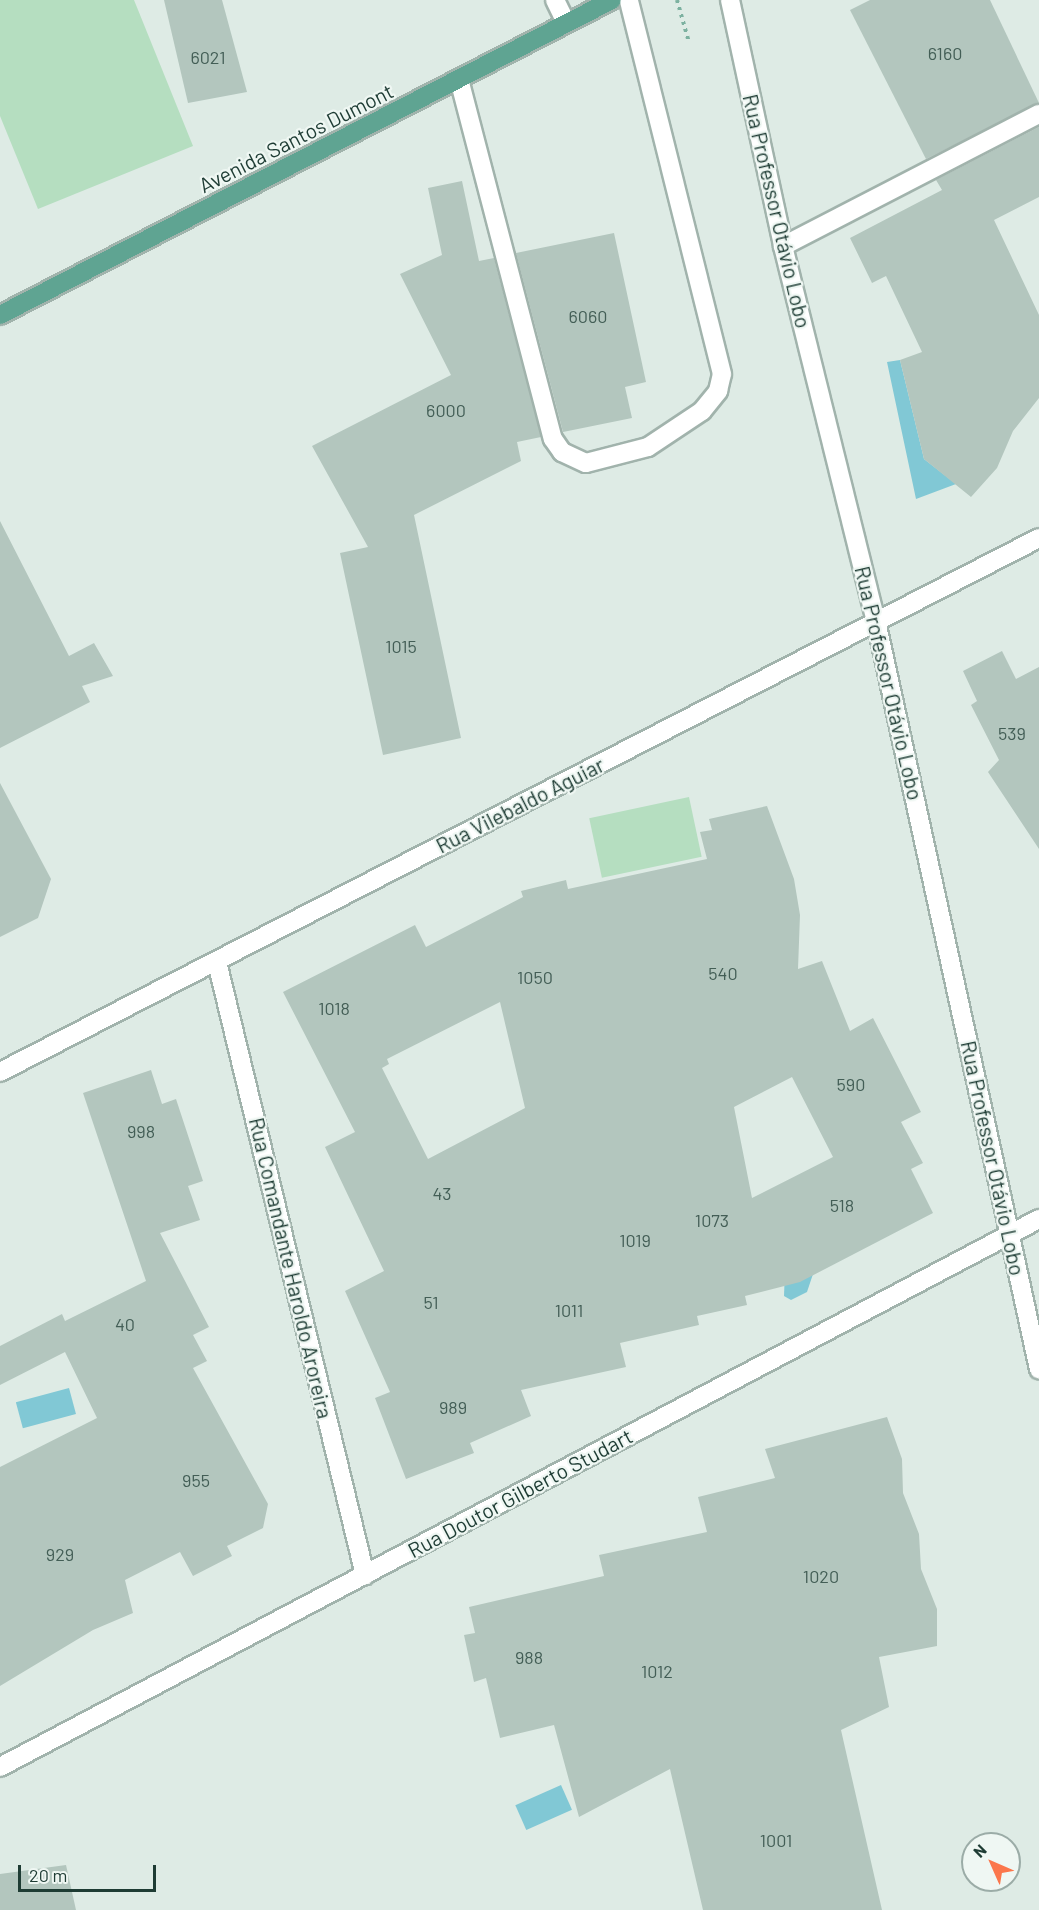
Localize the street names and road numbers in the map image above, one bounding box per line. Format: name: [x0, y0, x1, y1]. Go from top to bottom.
street label: Avenida Santos Dumont: [195, 78, 397, 198]
street label: Rua Professor Otávio Lobo: [738, 92, 816, 330]
street label: Rua Professor Otávio Lobo: [850, 564, 928, 802]
street label: Rua Vilebaldo Aguiar: [432, 752, 608, 858]
street label: Rua Professor Otávio Lobo: [956, 1038, 1030, 1278]
street label: Rua Comandante Haroldo Aroreira: [244, 1115, 338, 1421]
street label: Rua Doutor Gilberto Studart: [403, 1423, 637, 1563]

